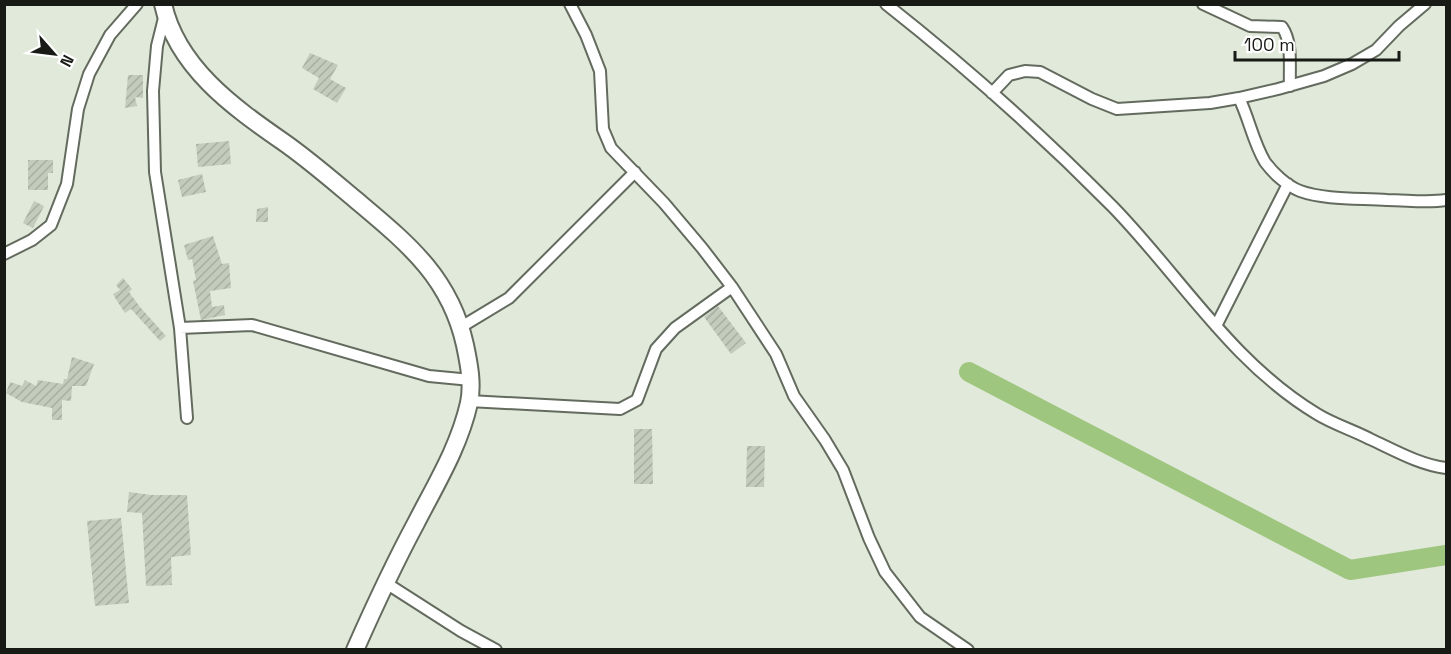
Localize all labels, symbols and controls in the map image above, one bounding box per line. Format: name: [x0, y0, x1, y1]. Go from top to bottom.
north arrow: [24, 24, 84, 84]
scale bar: [1235, 24, 1398, 62]
text: 100 m: [1244, 33, 1295, 56]
text: N: [55, 51, 79, 70]

